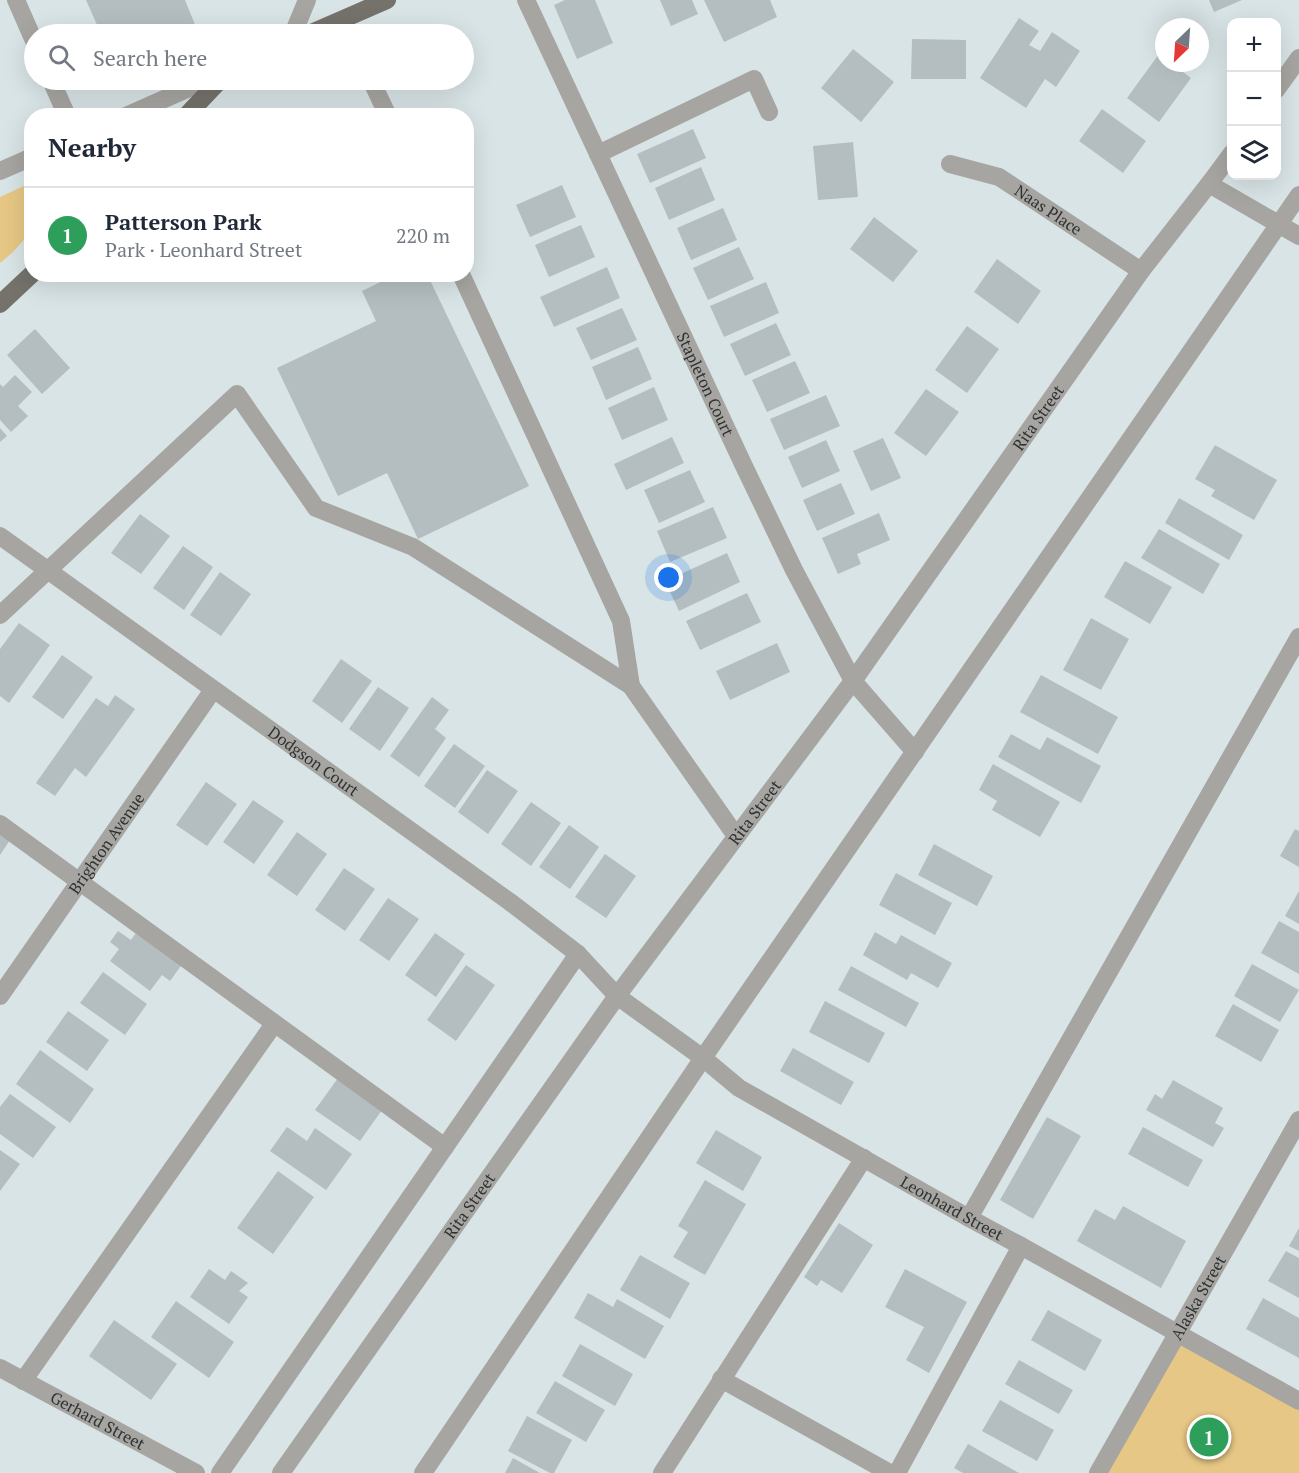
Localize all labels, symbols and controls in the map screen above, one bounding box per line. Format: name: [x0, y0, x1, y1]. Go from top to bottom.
north arrow: [1155, 18, 1209, 72]
map controls: [1227, 18, 1281, 180]
button: +: [1227, 18, 1281, 72]
search box: [24, 24, 474, 90]
icon: search: [45, 41, 78, 74]
text: Search here: [93, 43, 207, 72]
button: −: [1227, 72, 1281, 126]
button: layers: [1227, 126, 1281, 180]
text: Nearby: [48, 130, 136, 164]
street label: Naas Place: [1011, 179, 1086, 240]
text: Patterson Park: [105, 207, 262, 236]
text: 1: [62, 222, 73, 249]
text: 220 m: [396, 222, 450, 249]
text: Park · Leonhard Street: [105, 236, 302, 263]
street label: Stapleton Court: [672, 328, 740, 440]
street label: Rita Street: [1007, 380, 1069, 455]
your location: [654, 563, 683, 592]
street label: Dodgson Court: [264, 721, 363, 801]
street label: Rita Street: [723, 775, 786, 849]
street label: Brighton Avenue: [63, 788, 149, 898]
street label: Rita Street: [439, 1168, 500, 1243]
street label: Leonhard Street: [897, 1171, 1007, 1245]
street label: Alaska Street: [1165, 1251, 1231, 1344]
street label: Gerhard Street: [47, 1386, 149, 1455]
pin: 1: [1190, 1414, 1228, 1460]

